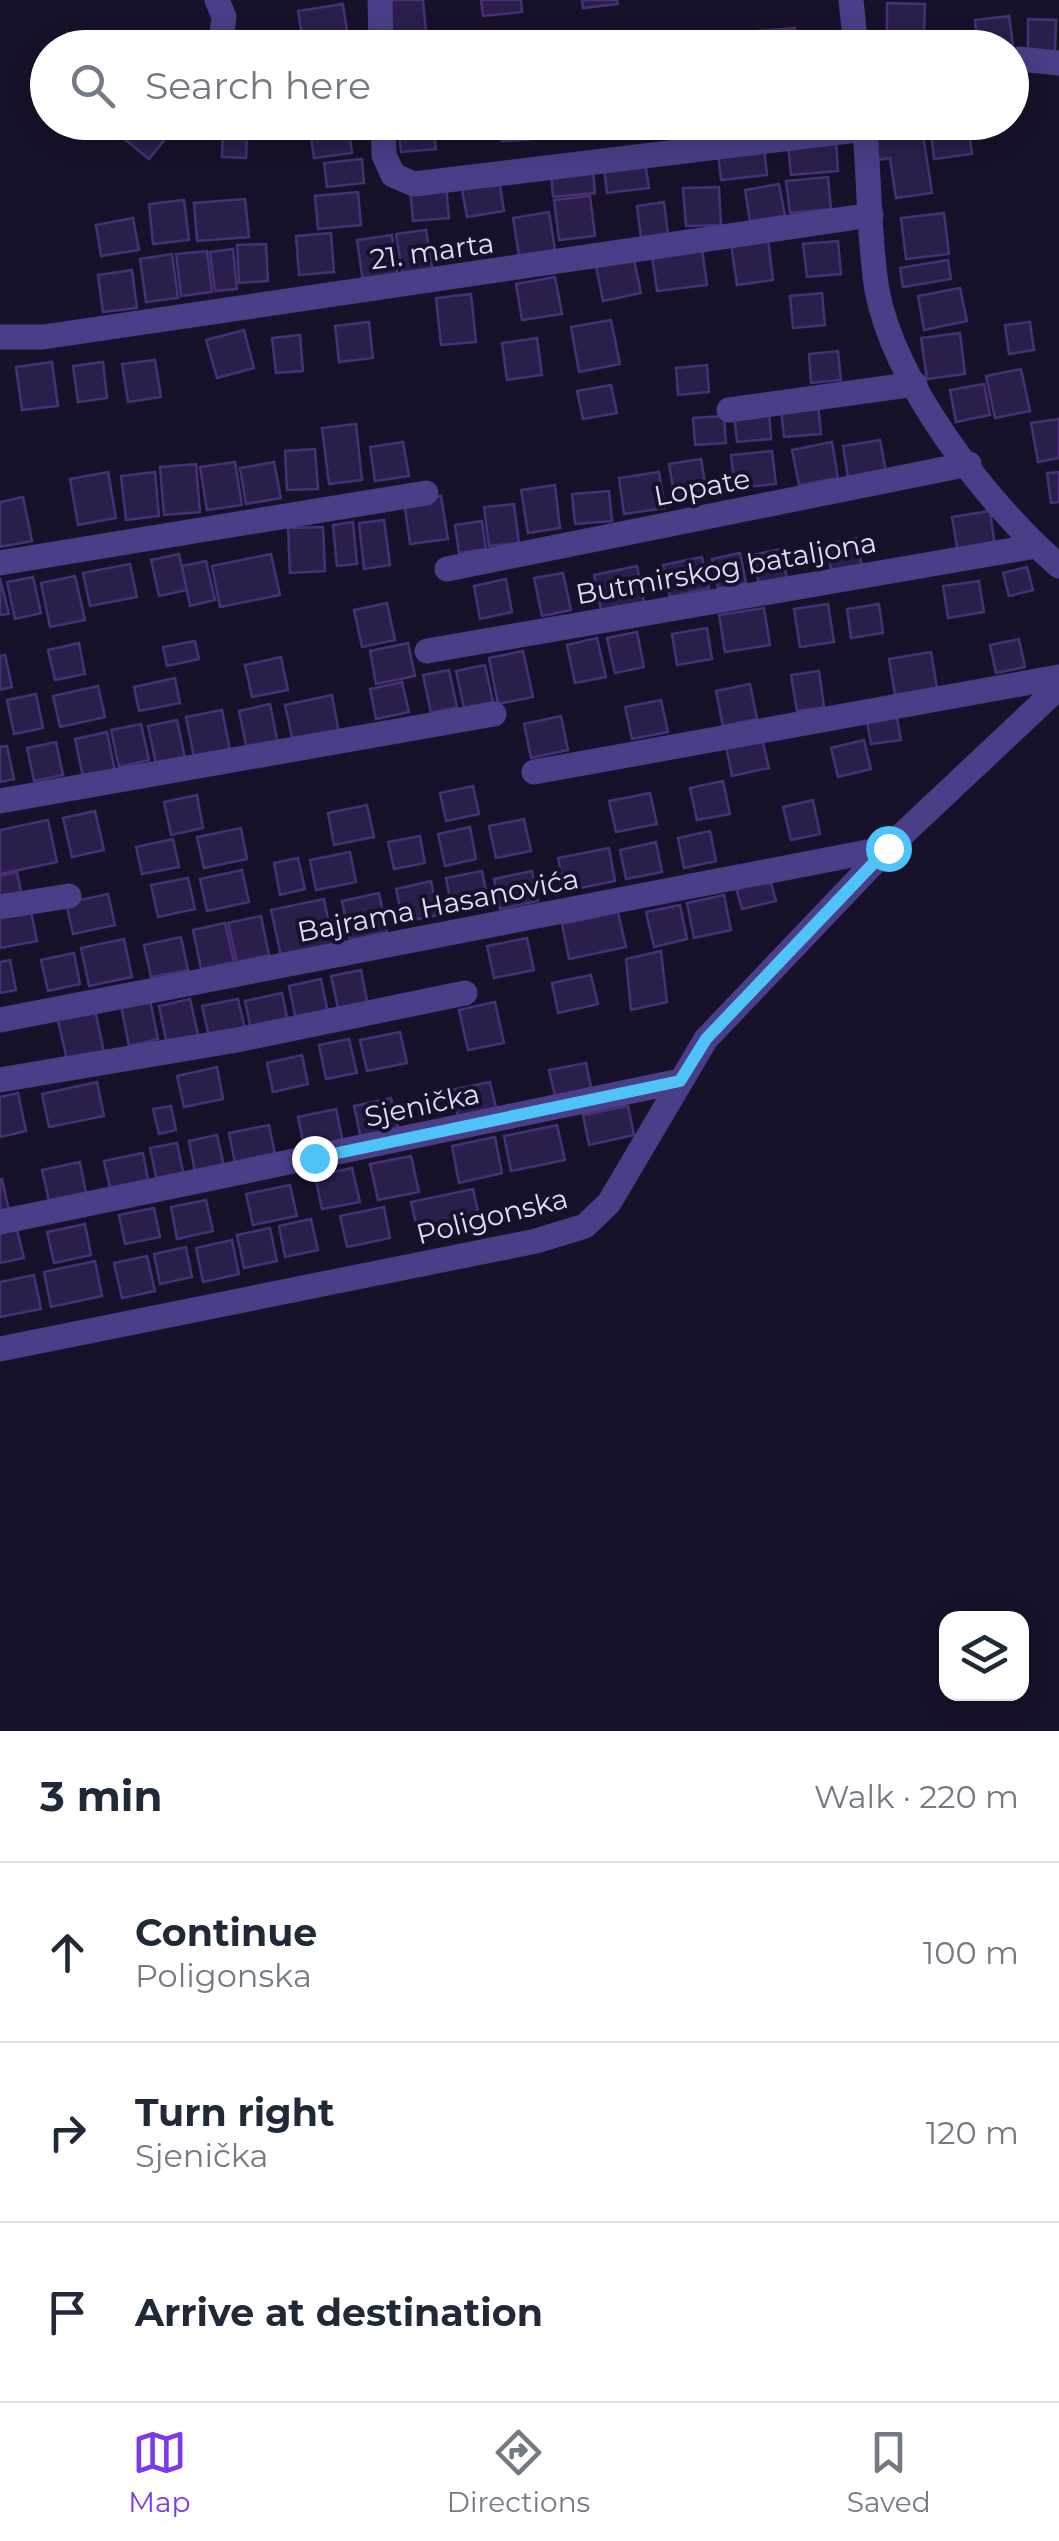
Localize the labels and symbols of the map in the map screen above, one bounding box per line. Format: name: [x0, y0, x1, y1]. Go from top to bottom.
street label: 21. marta: [368, 226, 496, 276]
street label: Lopate: [651, 461, 753, 513]
street label: Butmirskog bataljona: [573, 525, 879, 611]
route start: [866, 826, 912, 872]
street label: Bajrama Hasanovića: [294, 861, 582, 949]
street label: Sjenička: [361, 1076, 483, 1134]
route end: [292, 1136, 338, 1182]
street label: Poligonska: [413, 1181, 571, 1251]

